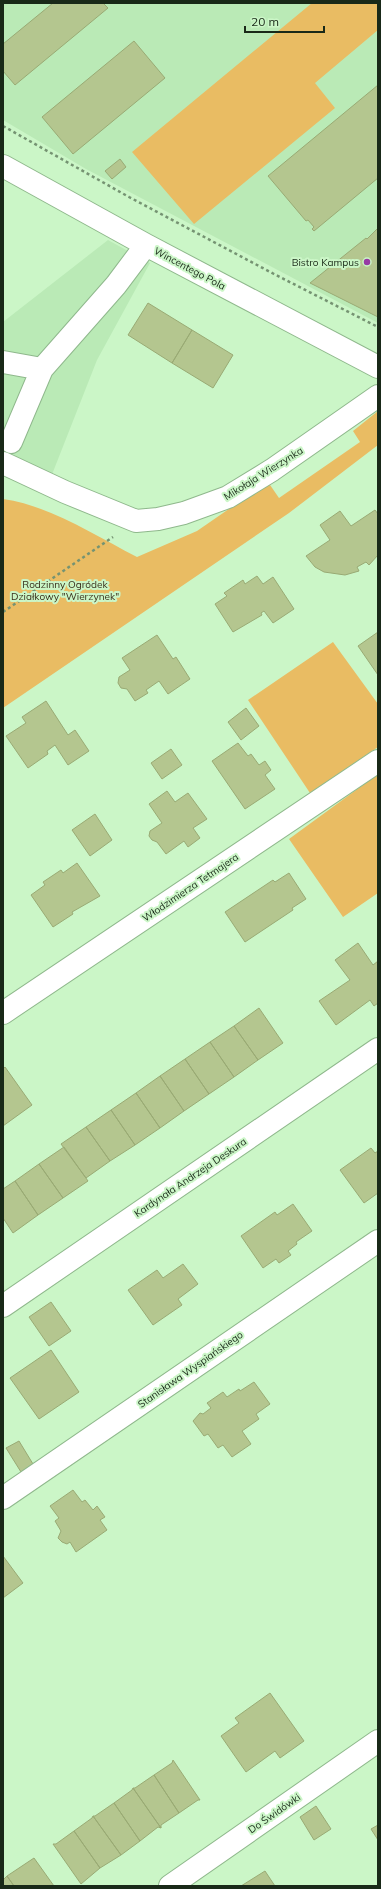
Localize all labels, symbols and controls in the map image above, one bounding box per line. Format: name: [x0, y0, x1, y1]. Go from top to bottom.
scale bar: [245, 8, 324, 34]
text: 20 m: [251, 14, 279, 29]
street label: Wincentego Pola: [152, 244, 228, 293]
place label: Bistro Kampus: [292, 256, 359, 269]
marker: Bistro Kampus: [362, 257, 372, 267]
street label: Mikołaja Wierzynka: [221, 444, 305, 503]
park label: Rodzinny Ogródek Działkowy "Wierzynek": [11, 578, 119, 603]
street label: Włodzimierza Tetmajera: [140, 850, 241, 924]
street label: Kardynała Andrzeja Deskura: [132, 1135, 249, 1220]
street label: Stanisława Wyspiańskiego: [135, 1328, 246, 1411]
street label: Do Świdówki: [246, 1791, 303, 1836]

